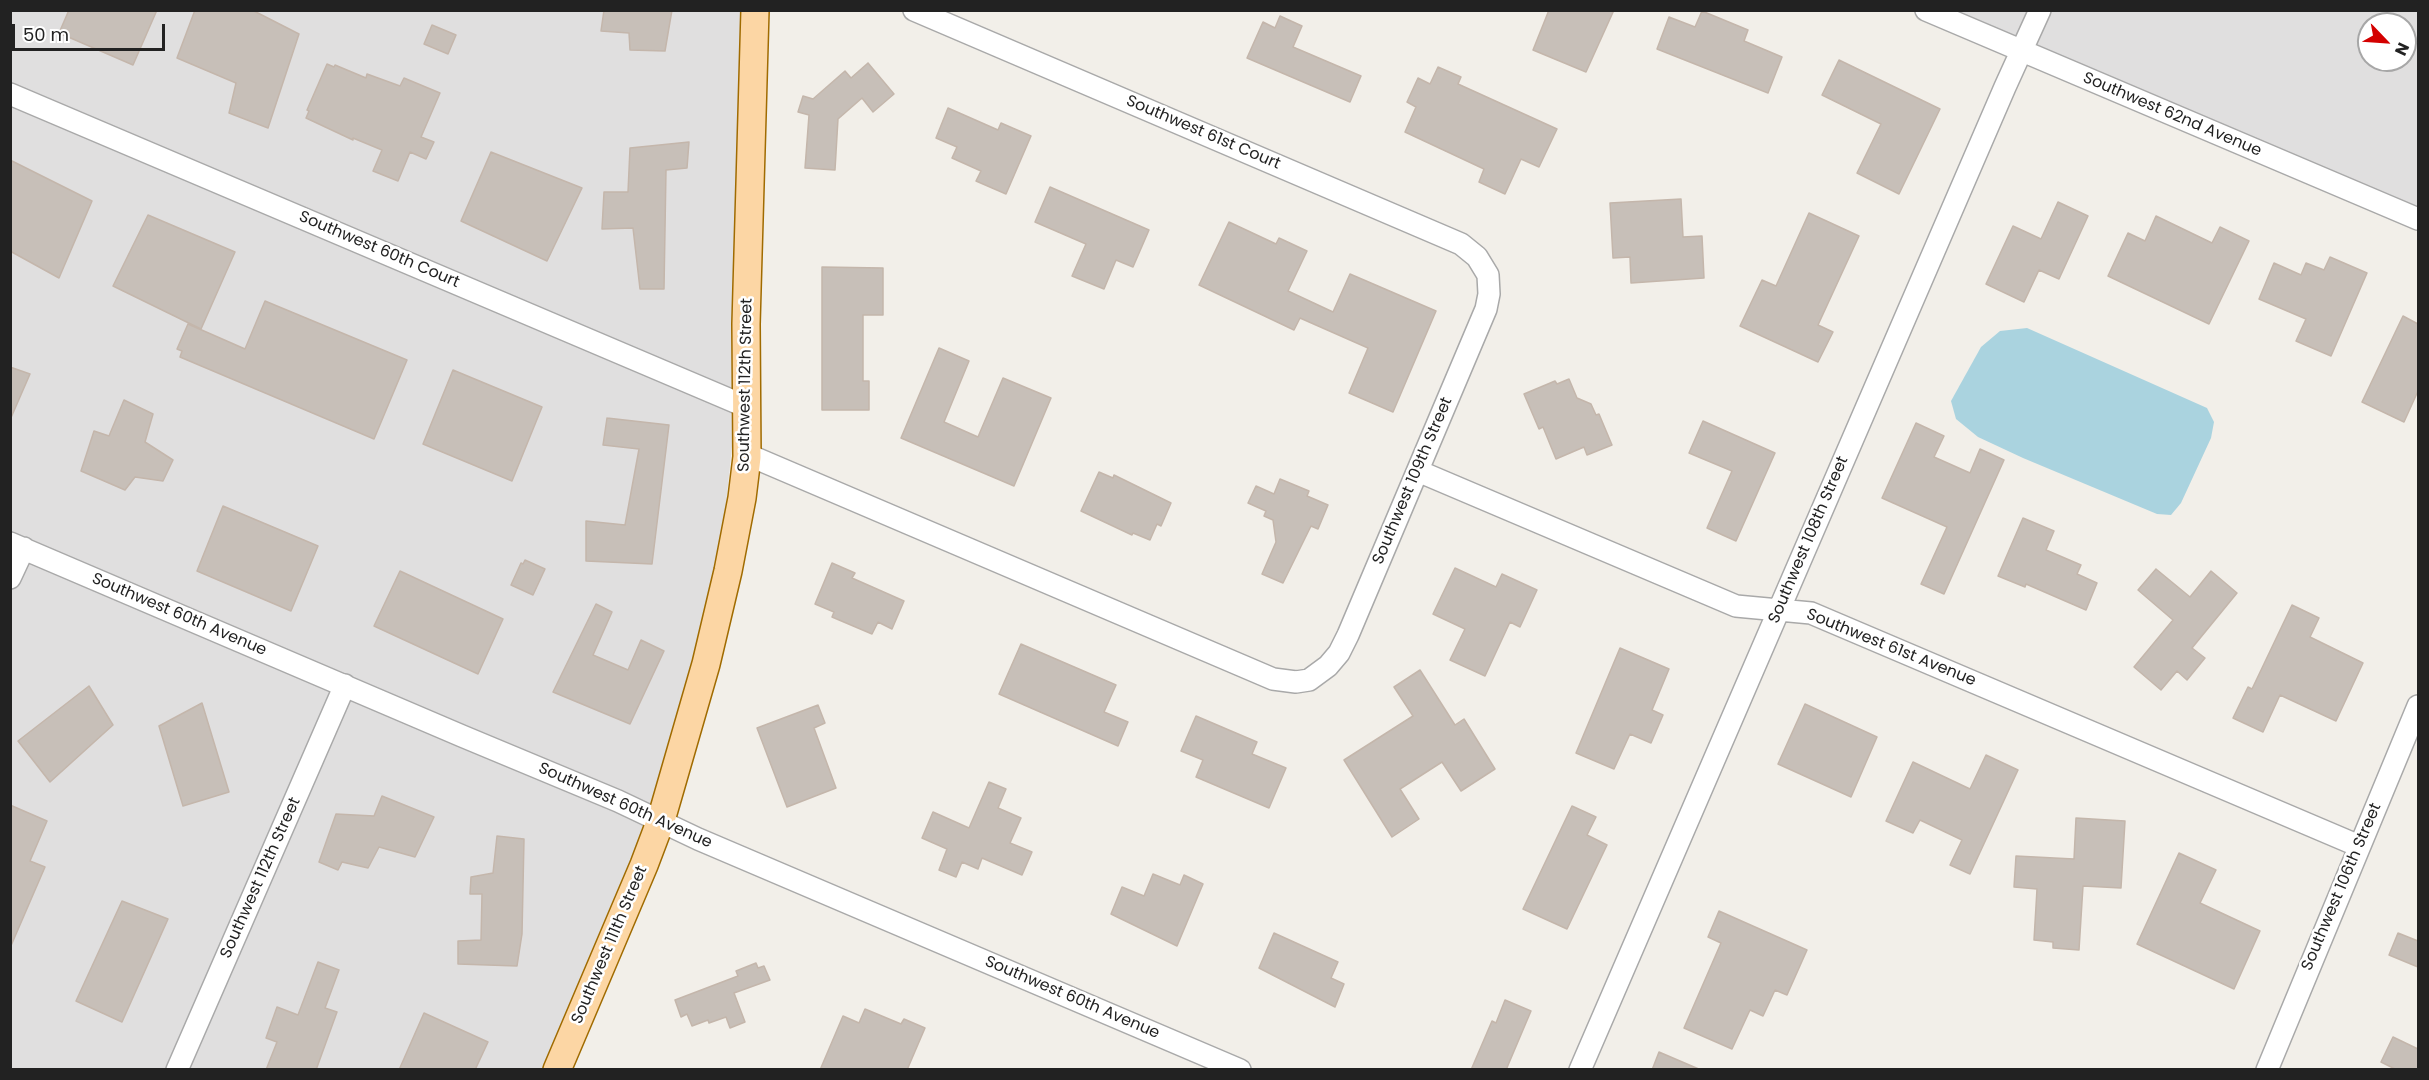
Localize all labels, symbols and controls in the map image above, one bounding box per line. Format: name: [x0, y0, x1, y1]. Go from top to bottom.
scale bar: [15, 12, 168, 50]
north arrow: [2357, 12, 2417, 72]
text: 50 m: [23, 22, 69, 47]
text: N: [2389, 39, 2415, 59]
street label: Southwest 62nd Avenue: [2080, 69, 2264, 161]
street label: Southwest 61st Court: [1123, 92, 1283, 174]
street label: Southwest 60th Court: [296, 207, 462, 293]
street label: Southwest 112th Street: [735, 298, 757, 472]
street label: Southwest 109th Street: [1369, 394, 1457, 568]
street label: Southwest 108th Street: [1765, 453, 1853, 627]
street label: Southwest 60th Avenue: [89, 569, 269, 661]
street label: Southwest 61st Avenue: [1803, 605, 1979, 691]
street label: Southwest 60th Avenue: [535, 759, 715, 853]
street label: Southwest 112th Street: [217, 795, 305, 961]
street label: Southwest 106th Street: [2298, 800, 2386, 974]
street label: Southwest 111th Street: [568, 863, 652, 1027]
street label: Southwest 60th Avenue: [982, 952, 1162, 1044]

